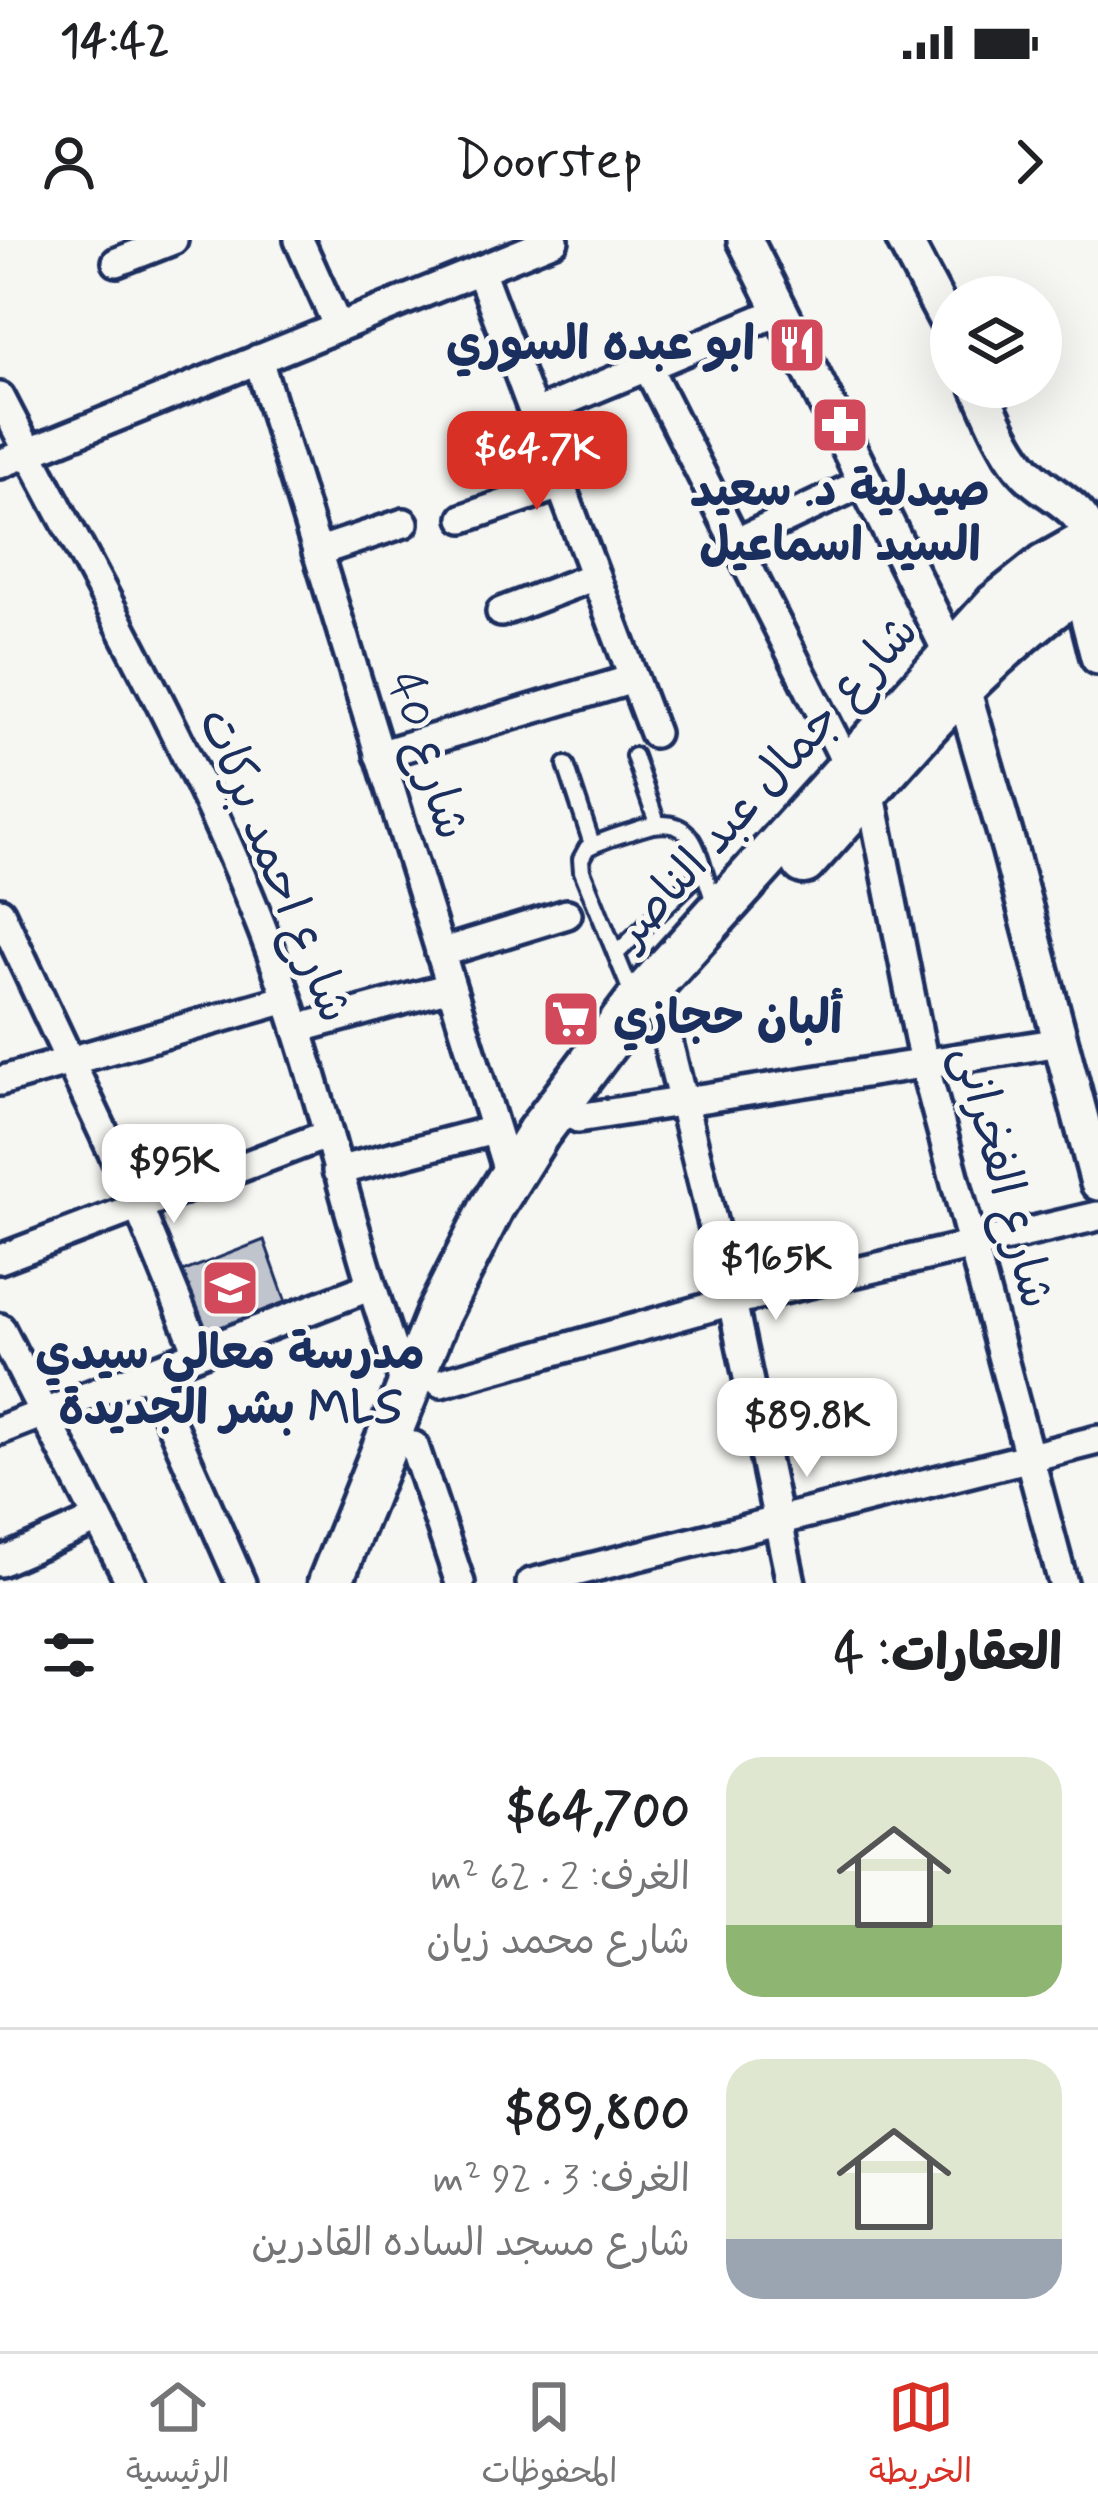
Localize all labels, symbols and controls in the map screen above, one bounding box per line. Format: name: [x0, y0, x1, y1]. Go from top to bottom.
text: 14:42: [60, 13, 169, 72]
text: Doorstep: [455, 127, 643, 198]
icon: person: [36, 129, 102, 195]
icon: forward: [996, 129, 1062, 195]
map controls: [930, 276, 1062, 408]
button: layers: [930, 276, 1062, 408]
place label: ابو عبده السوري: [446, 314, 755, 377]
restaurant icon: ابو عبده السوري: [766, 314, 828, 376]
pharmacy icon: صيدلية د. سعيد السيد اسماعيل: [809, 394, 871, 456]
pin: $64.7K: [439, 411, 635, 513]
text: $64.7K: [474, 424, 600, 475]
place label: صيدلية د. سعيد السيد اسماعيل: [690, 460, 990, 578]
street label: شارع جمال عبد الناصر: [598, 602, 933, 965]
street label: شارع 40: [372, 664, 482, 848]
street label: شارع احمد بركات: [182, 699, 366, 1033]
place label: ألبان حجازي: [613, 987, 843, 1051]
supermarket icon: ألبان حجازي: [540, 988, 602, 1050]
street label: شارع الفخرانى: [937, 1038, 1067, 1316]
pin: $95K: [103, 1124, 245, 1226]
text: $95K: [129, 1137, 219, 1188]
pin: $165K: [692, 1221, 860, 1323]
text: $165K: [720, 1234, 832, 1285]
school or university icon: مدرسة معالي سيدي بشر الجديدة MLS: [199, 1257, 261, 1319]
place label: مدرسة معالي سيدي بشر الجديدة MLS: [35, 1323, 425, 1441]
pin: $89.8K: [709, 1378, 905, 1480]
text: $89.8K: [744, 1391, 870, 1442]
icon: filters: [36, 1622, 102, 1688]
text: العقارات: 4: [834, 1622, 1062, 1688]
text: $64,700: [506, 1780, 690, 1846]
icon: home: [822, 1805, 966, 1949]
text: الغرف: 2 · 62 m²: [431, 1853, 690, 1904]
text: شارع محمد زيان: [426, 1917, 690, 1968]
text: $89,800: [505, 2082, 690, 2148]
icon: home: [822, 2107, 966, 2251]
text: الغرف: 3 · 92 m²: [433, 2155, 690, 2206]
text: شارع مسجد الساده القادرين: [251, 2219, 690, 2270]
tab: الرئيسية: [126, 2374, 230, 2500]
tab: المحفوظات: [481, 2374, 617, 2500]
tab: الخريطة: [869, 2374, 972, 2500]

